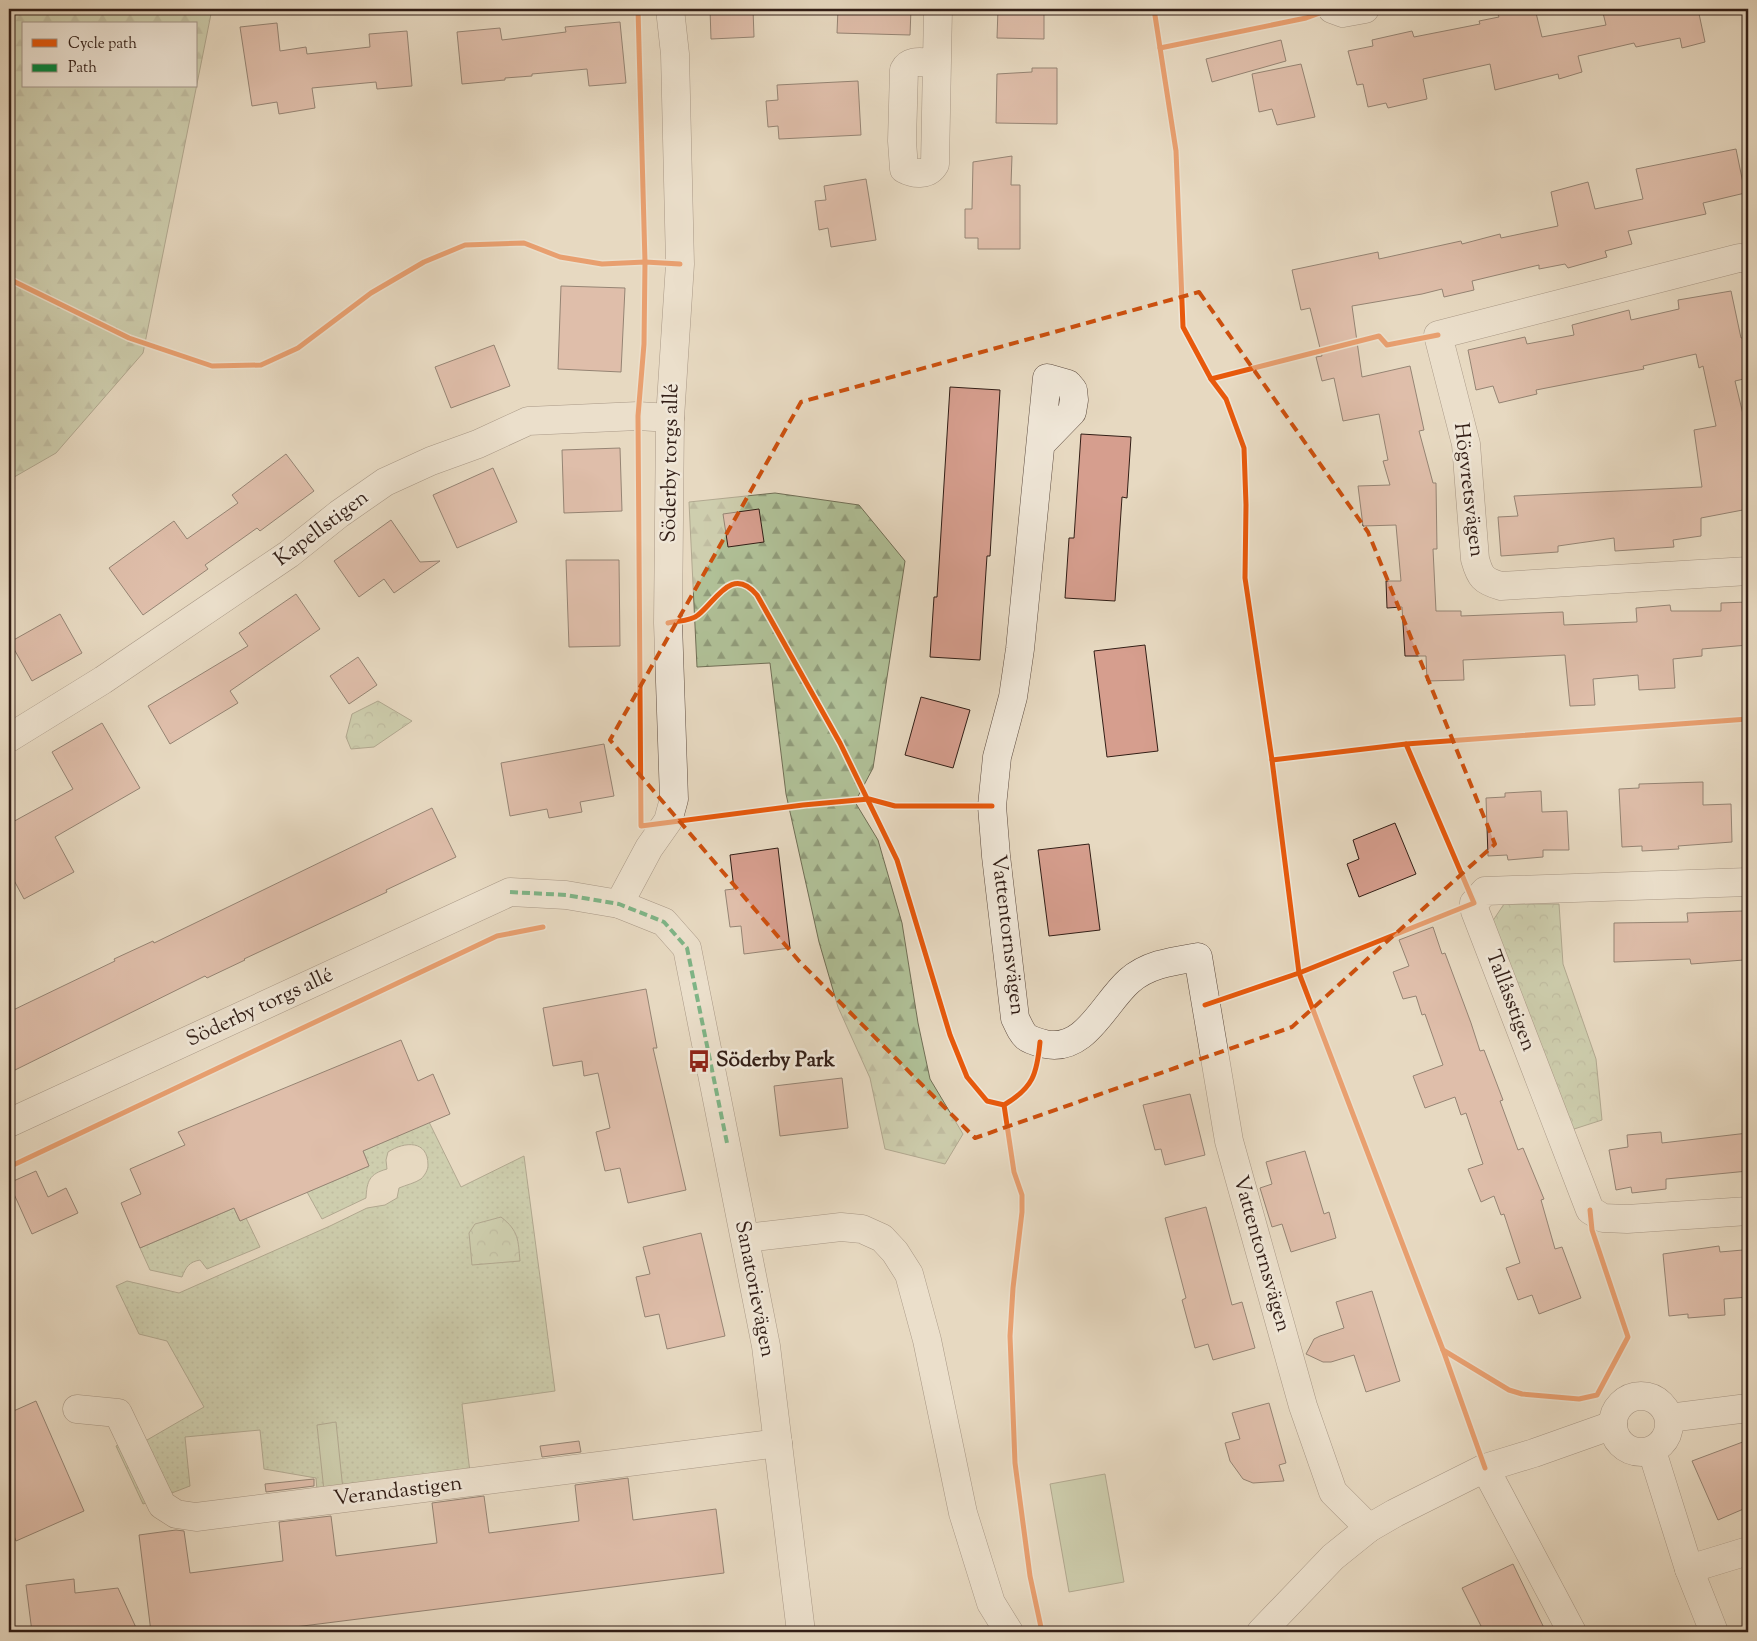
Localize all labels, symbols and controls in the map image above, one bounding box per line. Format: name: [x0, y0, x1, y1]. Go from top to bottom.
legend: [22, 22, 198, 88]
text: Cycle path: [68, 34, 137, 55]
text: Path: [68, 58, 97, 79]
street label: Söderby torgs allé: [655, 383, 687, 543]
street label: Högvretsvägen: [1445, 421, 1491, 559]
street label: Kapellstigen: [268, 484, 376, 574]
street label: Vattentornsvägen: [982, 853, 1032, 1017]
street label: Tallåsstigen: [1477, 946, 1543, 1056]
street label: Söderby torgs allé: [181, 961, 339, 1055]
place label: Söderby Park: [716, 1046, 836, 1076]
bus stop icon: Söderby Park: [686, 1048, 712, 1074]
street label: Vattentornsvägen: [1224, 1172, 1298, 1336]
street label: Sanatorievägen: [726, 1218, 782, 1360]
street label: Verandastigen: [332, 1469, 464, 1515]

